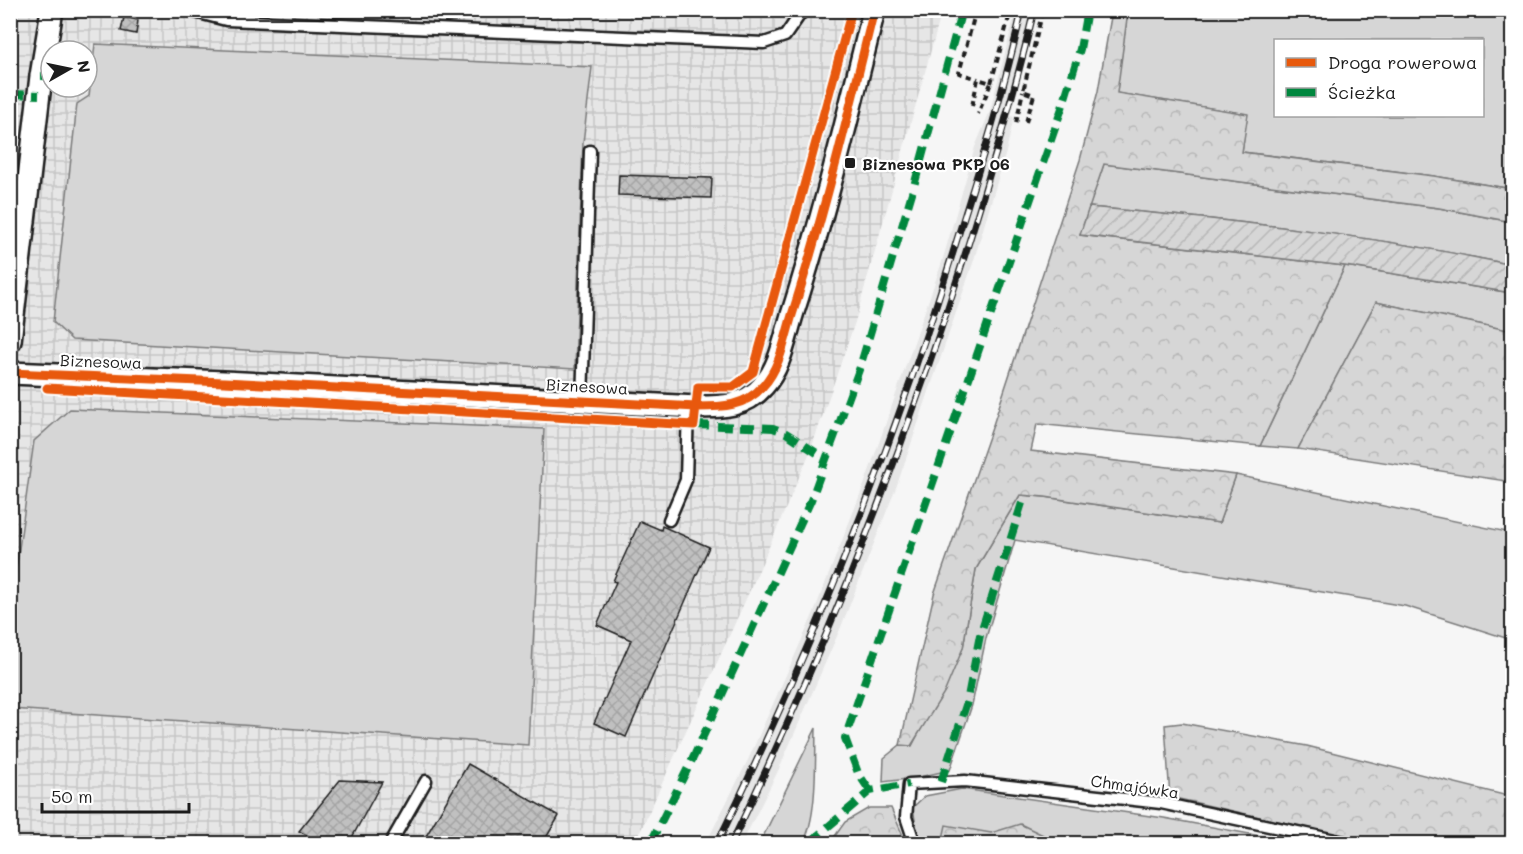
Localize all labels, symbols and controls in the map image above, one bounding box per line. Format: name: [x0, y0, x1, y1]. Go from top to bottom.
north arrow: [39, 39, 99, 99]
legend: [1274, 39, 1484, 117]
text: Droga rowerowa: [1328, 50, 1477, 74]
text: N: [73, 59, 96, 74]
text: Ścieżka: [1328, 80, 1396, 104]
place label: Biznesowa PKP 06: [862, 153, 1010, 174]
marker: Biznesowa PKP 06: [843, 156, 857, 170]
street label: Biznesowa: [60, 349, 142, 373]
street label: Biznesowa: [545, 373, 629, 399]
street label: Chmajówka: [1090, 769, 1181, 803]
scale bar: [42, 776, 189, 814]
text: 50 m: [51, 784, 93, 808]

